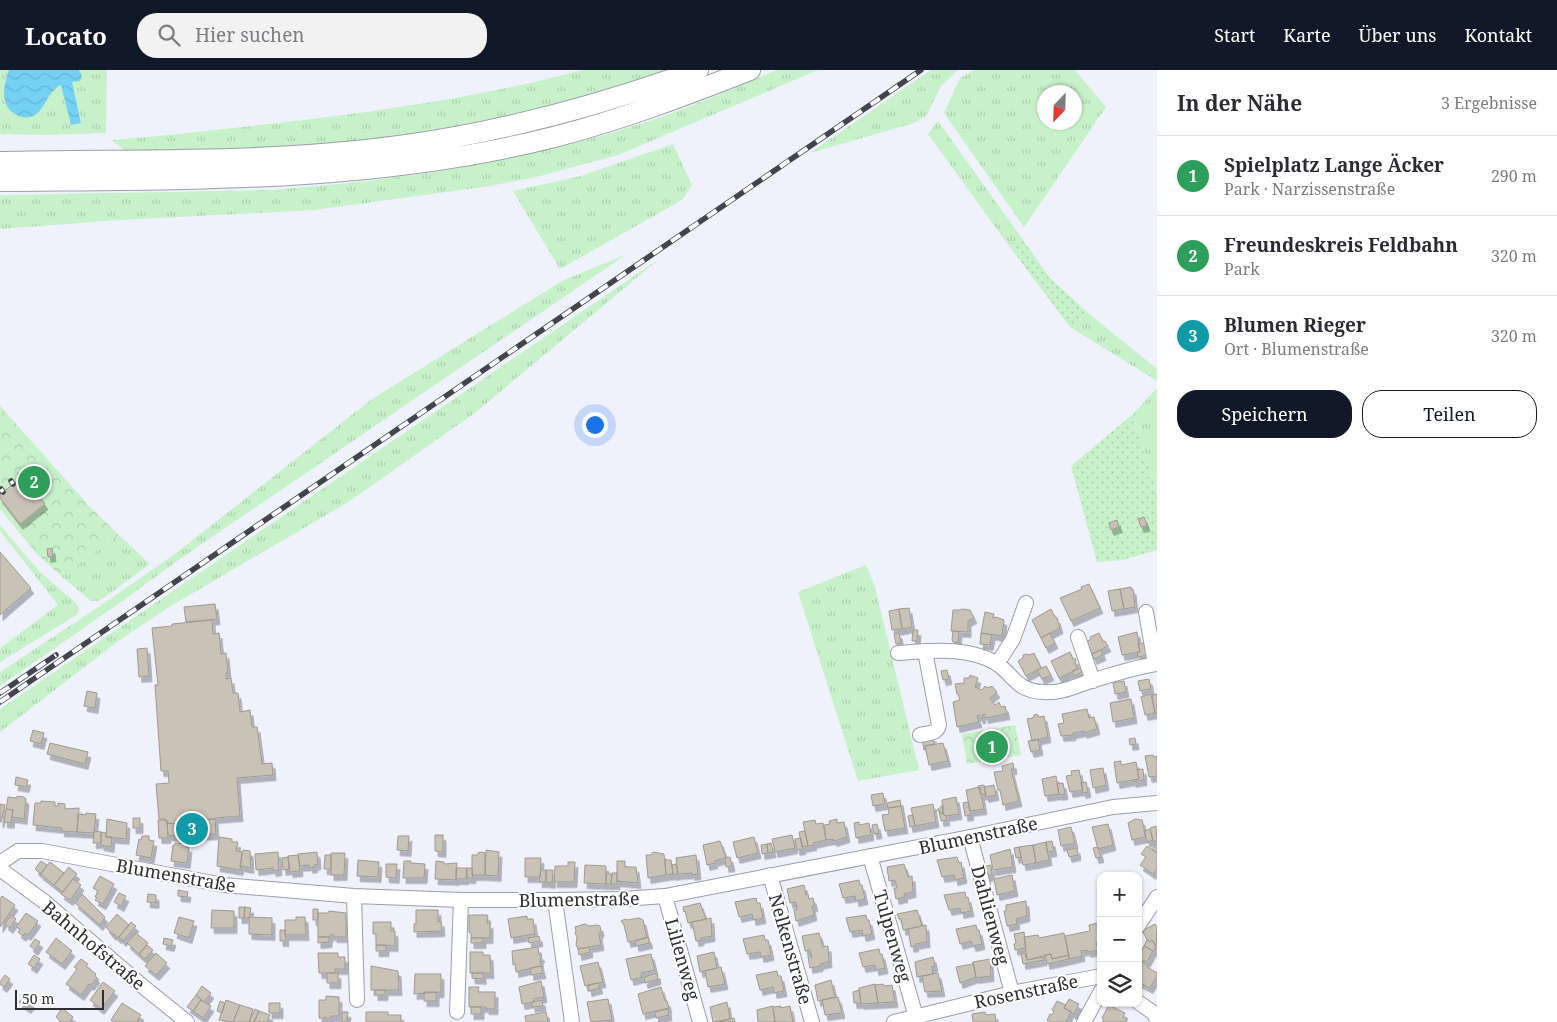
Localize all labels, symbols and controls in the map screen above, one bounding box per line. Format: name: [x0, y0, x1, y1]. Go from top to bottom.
search box: [137, 13, 487, 58]
text: Locato: [25, 19, 107, 52]
icon: search: [155, 21, 183, 49]
text: Hier suchen: [195, 22, 305, 48]
text: Start: [1214, 23, 1255, 47]
text: Karte: [1283, 23, 1331, 47]
text: Über uns: [1359, 23, 1436, 47]
text: Kontakt: [1464, 23, 1532, 47]
north arrow: [1037, 85, 1082, 130]
text: In der Nähe: [1177, 89, 1302, 117]
text: 3 Ergebnisse: [1441, 92, 1537, 114]
text: Spielplatz Lange Äcker: [1224, 152, 1444, 178]
text: 1: [1188, 165, 1198, 187]
text: 290 m: [1491, 165, 1537, 187]
text: Park · Narzissenstraße: [1224, 178, 1395, 200]
text: Freundeskreis Feldbahn: [1224, 232, 1458, 258]
text: 2: [1188, 245, 1198, 267]
text: 320 m: [1491, 245, 1537, 267]
text: Park: [1224, 258, 1260, 280]
text: Blumen Rieger: [1224, 312, 1366, 338]
text: 3: [1188, 325, 1198, 347]
text: 320 m: [1491, 325, 1537, 347]
text: Ort · Blumenstraße: [1224, 338, 1369, 360]
button: Speichern: [1177, 390, 1352, 438]
button: Teilen: [1362, 390, 1537, 438]
your location: [582, 412, 608, 438]
pin: 2: [18, 463, 50, 501]
pin: 1: [976, 728, 1008, 766]
pin: 3: [176, 810, 208, 848]
street label: Blumenstraße: [916, 811, 1040, 859]
street label: Blumenstraße: [114, 853, 238, 897]
street label: Dahlienweg: [966, 863, 1016, 968]
map controls: [1097, 872, 1142, 1007]
button: +: [1097, 872, 1142, 917]
street label: Blumenstraße: [518, 886, 640, 912]
street label: Tulpenweg: [868, 887, 918, 985]
street label: Nelkenstraße: [764, 891, 818, 1007]
street label: Bahnhofstraße: [37, 895, 151, 995]
street label: Lilienweg: [660, 915, 706, 1003]
button: −: [1097, 917, 1142, 962]
button: layers: [1097, 962, 1142, 1007]
street label: Rosenstraße: [972, 968, 1080, 1014]
scale bar: [15, 987, 104, 1010]
text: 50 m: [22, 989, 55, 1008]

